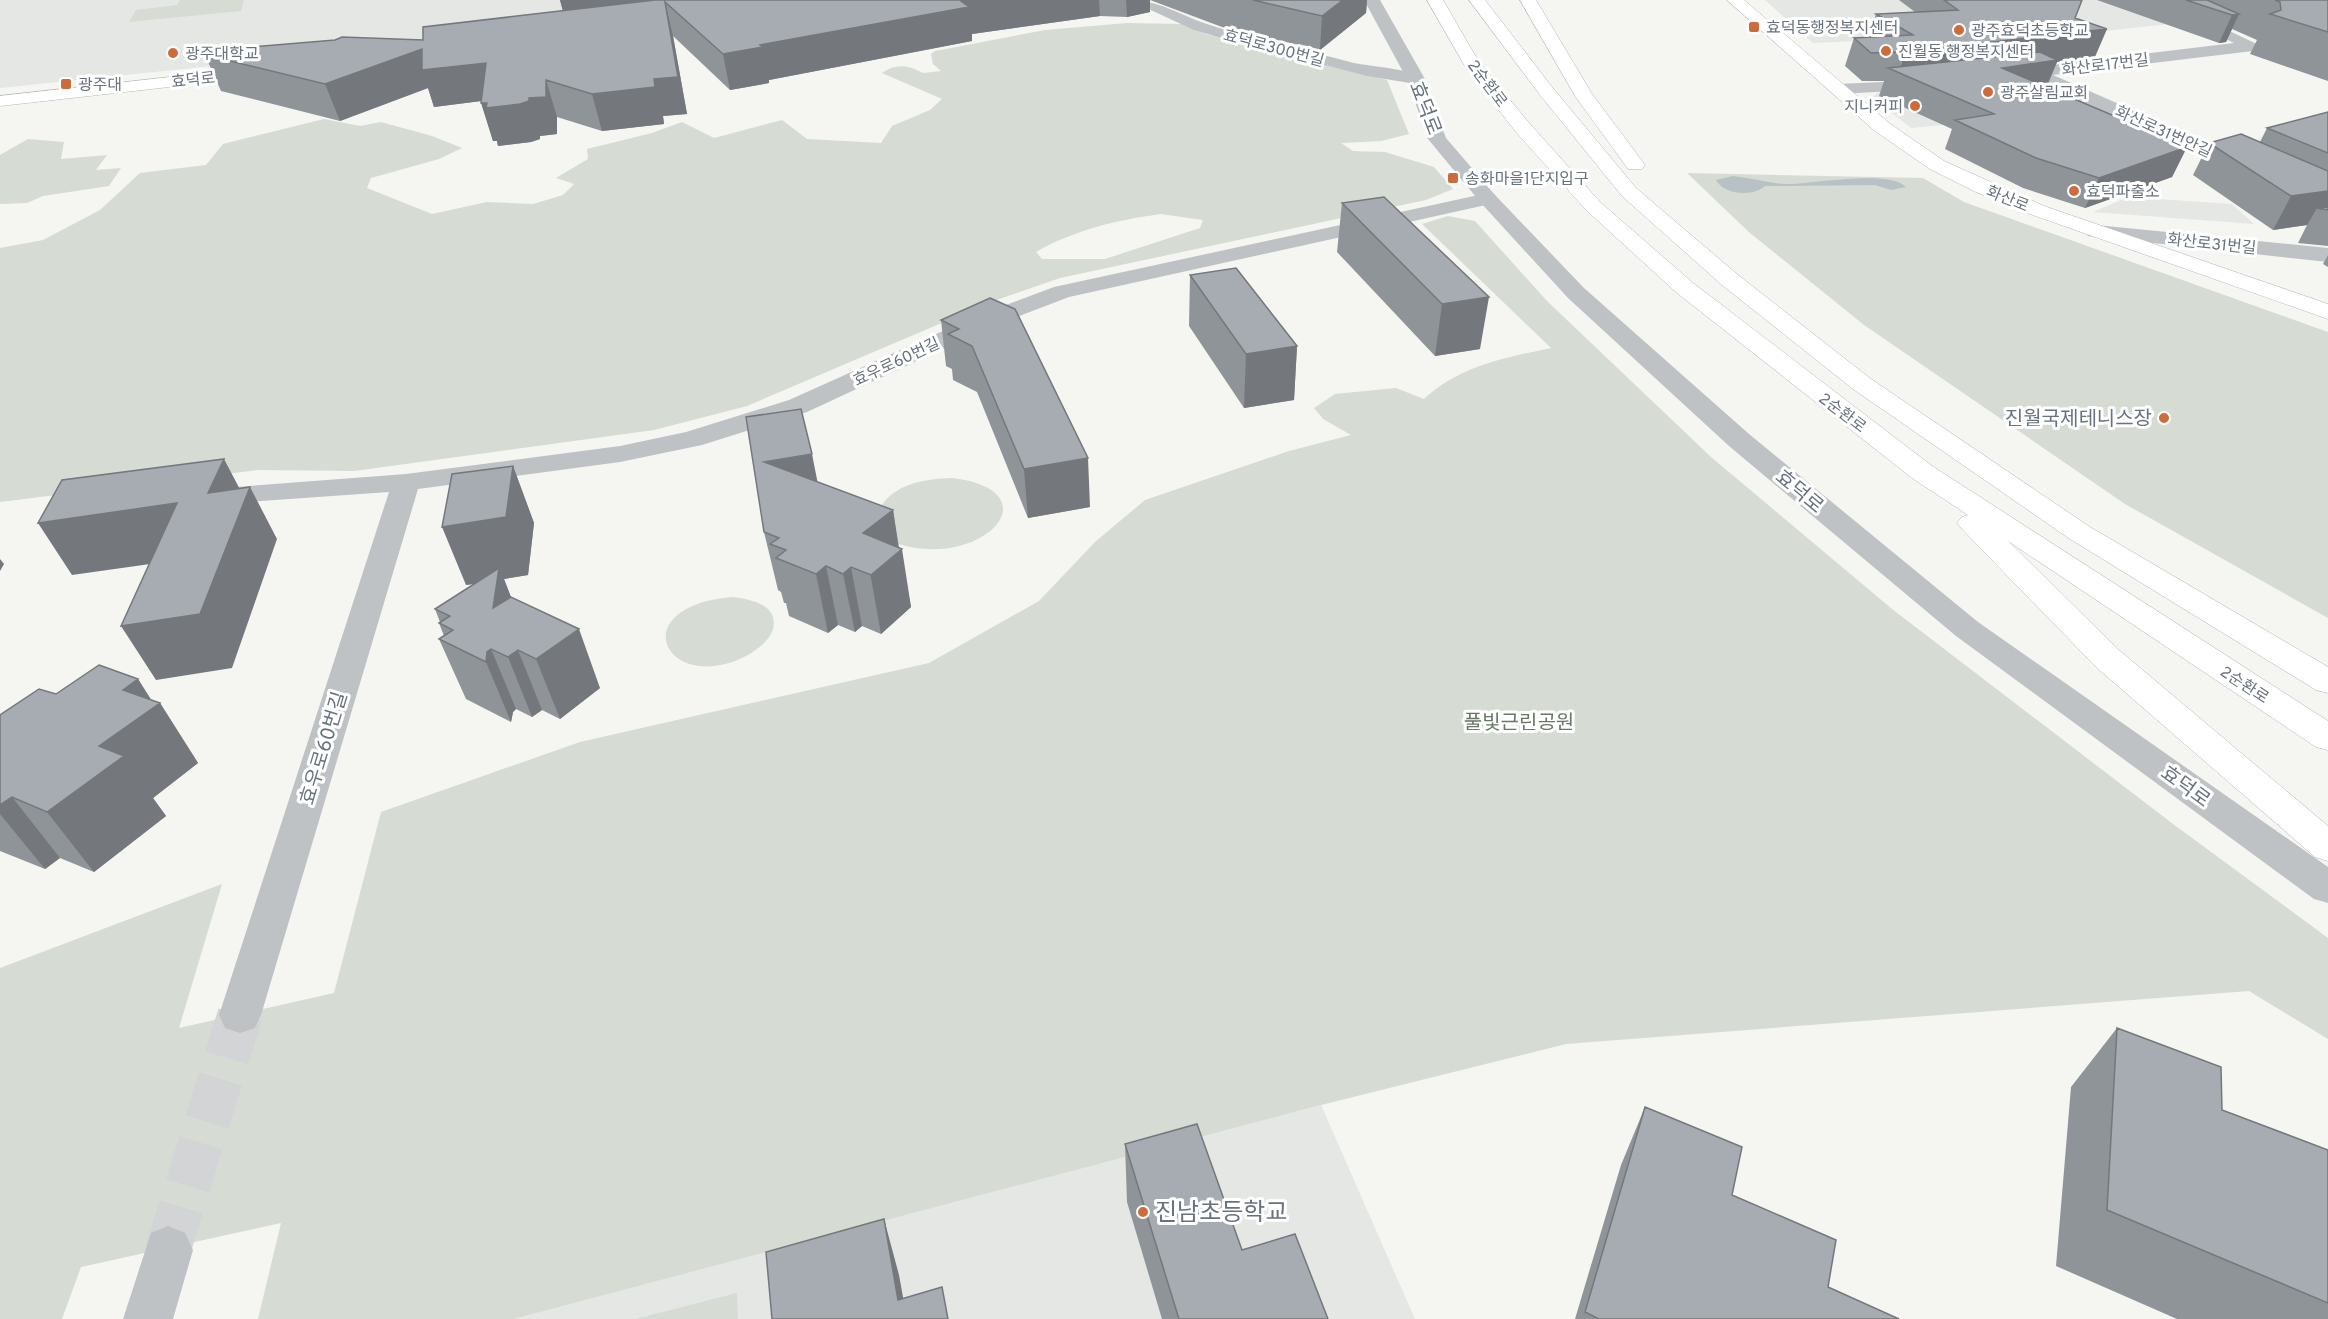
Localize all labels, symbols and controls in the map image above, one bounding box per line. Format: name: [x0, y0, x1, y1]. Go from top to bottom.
place label: 효덕동행정복지센터: [1766, 19, 1898, 39]
marker: 효덕동행정복지센터: [1747, 20, 1761, 34]
place label: 광주효덕초등학교: [1971, 22, 2089, 42]
marker: 광주효덕초등학교: [1952, 23, 1966, 37]
street label: 효덕로300번길: [1221, 26, 1326, 72]
place label: 진월동 행정복지센터: [1898, 43, 2034, 63]
marker: 진월동 행정복지센터: [1879, 44, 1893, 58]
place label: 광주대학교: [185, 45, 259, 65]
marker: 광주대학교: [166, 46, 180, 60]
street label: 화산로17번길: [2060, 51, 2150, 81]
street label: 2순환로: [1462, 57, 1511, 112]
street label: 효덕로: [170, 69, 216, 93]
place label: 광주대: [78, 76, 122, 96]
marker: 광주대: [59, 77, 73, 91]
street label: 효덕로: [1402, 78, 1446, 139]
place label: 광주살림교회: [2000, 84, 2088, 104]
marker: 광주살림교회: [1981, 85, 1995, 99]
place label: 지니커피: [1844, 98, 1903, 118]
marker: 지니커피: [1908, 99, 1922, 113]
street label: 화산로31번안길: [2112, 103, 2215, 163]
place label: 송화마을1단지입구: [1465, 170, 1589, 190]
marker: 송화마을1단지입구: [1446, 171, 1460, 185]
street label: 화산로: [1983, 182, 2032, 218]
place label: 효덕파출소: [2086, 183, 2160, 203]
marker: 효덕파출소: [2067, 184, 2081, 198]
street label: 화산로31번길: [2166, 230, 2257, 260]
street label: 효우로60번길: [850, 334, 943, 392]
street label: 2순환로: [1814, 389, 1870, 438]
place label: 진월국제테니스장: [2005, 407, 2152, 433]
marker: 진월국제테니스장: [2157, 411, 2171, 425]
street label: 효덕로: [1769, 465, 1828, 520]
street label: 2순환로: [2216, 663, 2272, 709]
street label: 효우로60번길: [295, 689, 354, 808]
park label: 풀빛근린공원: [1464, 711, 1574, 737]
street label: 효덕로: [2155, 761, 2215, 814]
place label: 진남초등학교: [1155, 1199, 1287, 1229]
marker: 진남초등학교: [1136, 1205, 1150, 1219]

